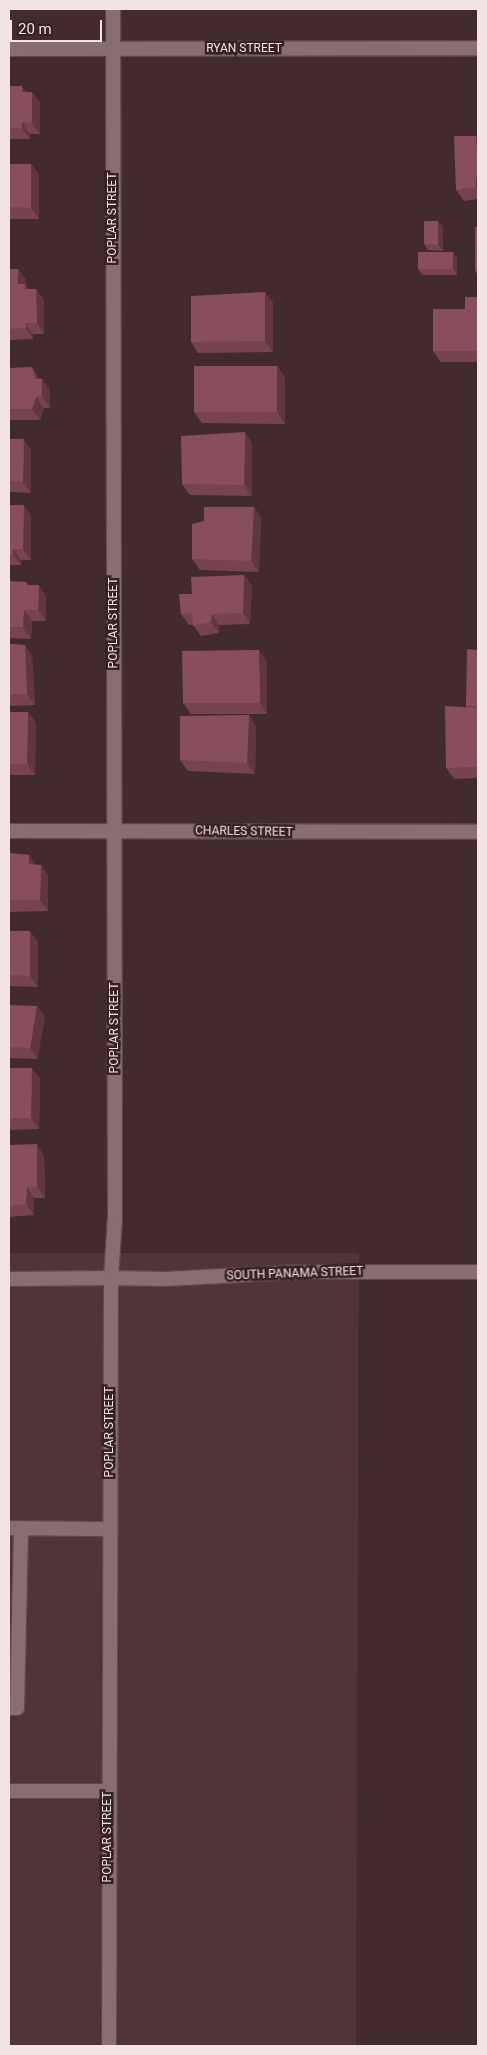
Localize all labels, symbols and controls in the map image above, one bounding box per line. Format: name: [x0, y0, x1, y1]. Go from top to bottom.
scale bar: [12, 10, 105, 42]
text: 20 m: [18, 20, 52, 38]
street label: RYAN STREET: [206, 42, 282, 56]
street label: POPLAR STREET: [106, 173, 120, 263]
street label: POPLAR STREET: [107, 578, 121, 668]
street label: CHARLES STREET: [195, 824, 293, 840]
street label: POPLAR STREET: [108, 983, 122, 1073]
street label: SOUTH PANAMA STREET: [226, 1264, 364, 1284]
street label: POPLAR STREET: [103, 1387, 117, 1477]
street label: POPLAR STREET: [101, 1792, 115, 1882]

